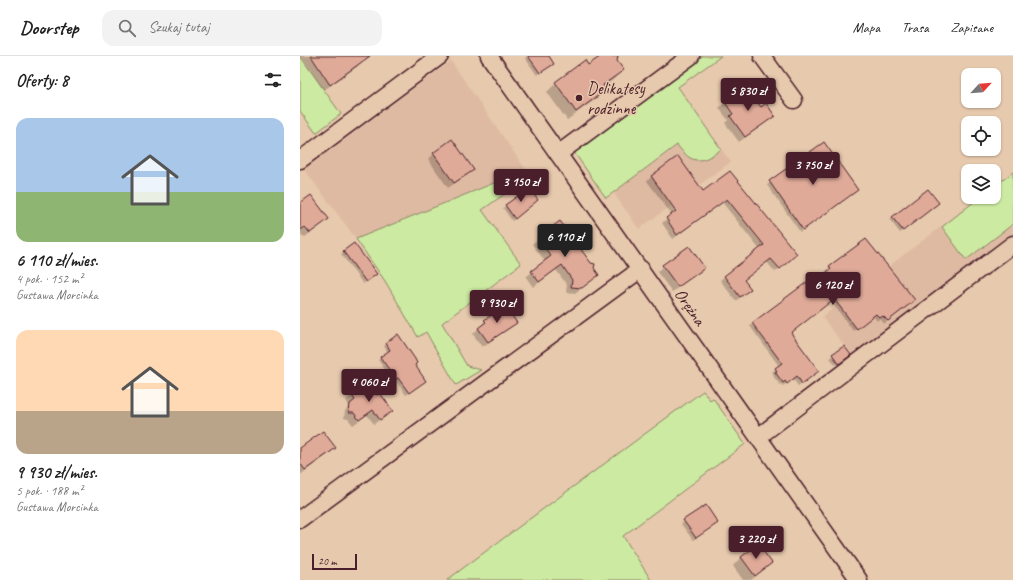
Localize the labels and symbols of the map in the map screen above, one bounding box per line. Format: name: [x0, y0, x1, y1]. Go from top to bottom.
north arrow: [961, 68, 1001, 108]
place label: Delikatesy rodzinne: [587, 78, 646, 119]
pin: 5 830 zł: [707, 78, 789, 112]
marker: Delikatesy rodzinne: [574, 93, 584, 103]
pin: 3 750 zł: [772, 152, 854, 186]
pin: 3 150 zł: [480, 169, 562, 203]
pin: 6 110 zł: [524, 224, 606, 258]
pin: 6 120 zł: [792, 272, 874, 306]
street label: Orężna: [670, 284, 711, 331]
pin: 9 930 zł: [456, 290, 538, 324]
pin: 4 060 zł: [328, 369, 410, 403]
pin: 3 220 zł: [715, 526, 797, 560]
scale bar: [312, 552, 357, 571]

